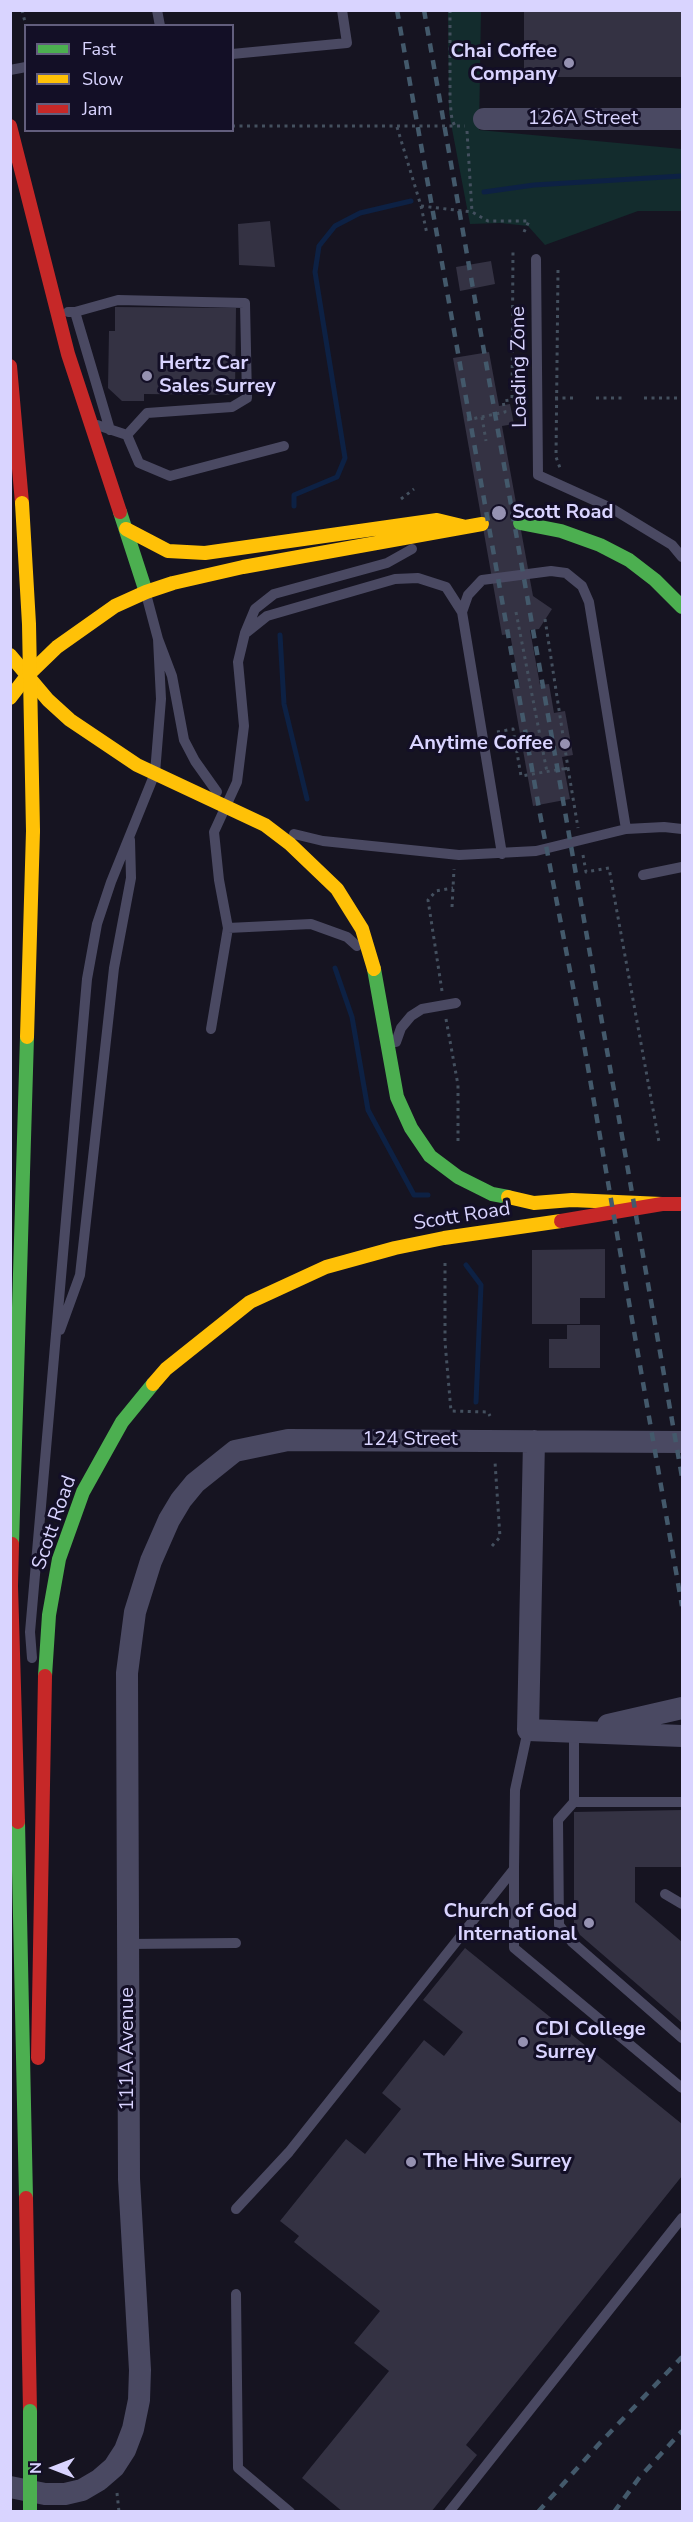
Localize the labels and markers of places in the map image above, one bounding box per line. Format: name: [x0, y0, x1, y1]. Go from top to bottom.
place label: Chai Coffee Company: [450, 40, 557, 87]
marker: Chai Coffee Company: [562, 56, 576, 70]
place label: Hertz Car Sales Surrey: [159, 352, 276, 399]
marker: Hertz Car Sales Surrey: [140, 369, 154, 383]
place label: Scott Road: [512, 501, 613, 525]
marker: Scott Road: [490, 504, 508, 522]
place label: Anytime Coffee: [409, 732, 553, 756]
marker: Anytime Coffee: [558, 737, 572, 751]
place label: Church of God International: [444, 1900, 577, 1947]
marker: Church of God International: [582, 1916, 596, 1930]
place label: CDI College Surrey: [535, 2018, 646, 2065]
marker: CDI College Surrey: [516, 2035, 530, 2049]
place label: The Hive Surrey: [423, 2150, 571, 2174]
marker: The Hive Surrey: [404, 2155, 418, 2169]

